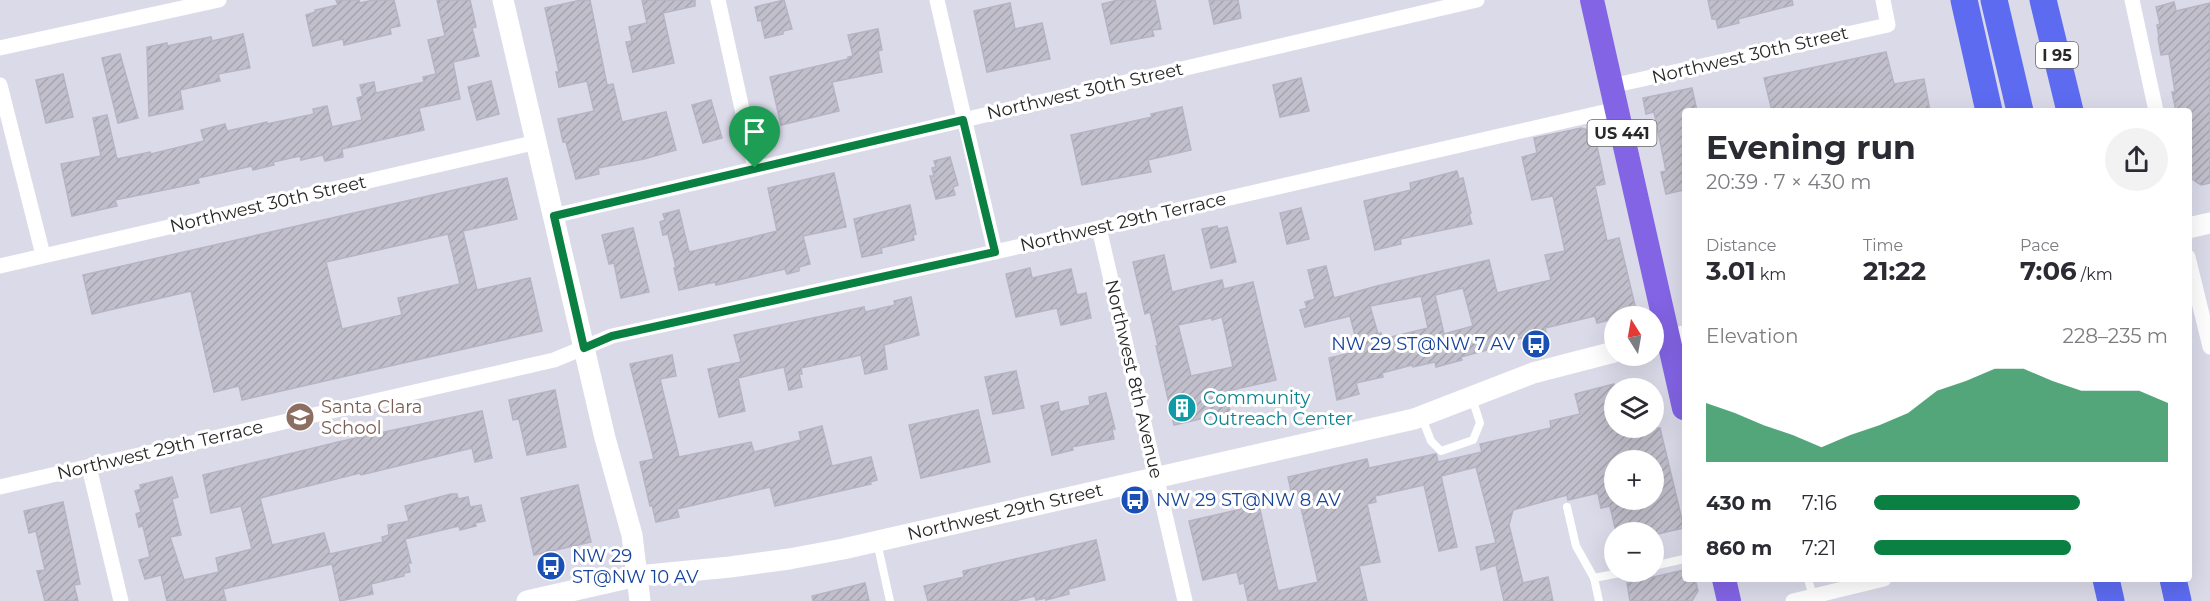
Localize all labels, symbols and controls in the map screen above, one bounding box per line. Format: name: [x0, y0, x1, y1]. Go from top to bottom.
street label: Northwest 30th Street: [1650, 22, 1850, 88]
road number: I 95: [2036, 42, 2078, 68]
street label: Northwest 30th Street: [985, 58, 1185, 124]
pin: [729, 106, 780, 168]
icon: arrive: [738, 115, 771, 148]
road number: US 441: [1588, 120, 1656, 146]
text: Evening run: [1706, 127, 1916, 167]
button: share: [2105, 128, 2168, 191]
text: 20:39 · 7 × 430 m: [1706, 170, 1871, 194]
street label: Northwest 30th Street: [168, 171, 368, 237]
street label: Northwest 29th Terrace: [1018, 188, 1228, 256]
text: Distance: [1706, 236, 1776, 255]
text: Time: [1863, 236, 1903, 255]
text: Pace: [2020, 236, 2059, 255]
text: 3.01: [1706, 255, 1756, 287]
text: 21:22: [1863, 255, 1926, 287]
text: 7:06: [2020, 255, 2077, 287]
text: km: [1756, 265, 1786, 284]
text: /km: [2077, 265, 2113, 284]
street label: Northwest 8th Avenue: [1100, 277, 1168, 481]
north arrow: [1604, 306, 1664, 366]
map controls: [1604, 306, 1664, 582]
text: Elevation: [1706, 324, 1798, 348]
text: 228–235 m: [2063, 324, 2168, 348]
bus stop icon: NW 29 ST@NW 7 AV: [1520, 328, 1552, 360]
place label: NW 29 ST@NW 7 AV: [1331, 333, 1515, 355]
button: layers: [1604, 378, 1664, 438]
place label: Community Outreach Center: [1203, 387, 1353, 430]
building icon: Community Outreach Center: [1166, 392, 1198, 424]
place label: Santa Clara School: [321, 396, 422, 439]
school or university icon: Santa Clara School: [284, 401, 316, 433]
street label: Northwest 29th Terrace: [55, 416, 265, 484]
button: +: [1604, 450, 1664, 510]
street label: Northwest 29th Street: [905, 479, 1105, 545]
bus stop icon: NW 29 ST@NW 8 AV: [1119, 484, 1151, 516]
place label: NW 29 ST@NW 8 AV: [1156, 489, 1341, 511]
text: 430 m: [1706, 491, 1772, 515]
text: 7:16: [1802, 491, 1837, 515]
button: −: [1604, 522, 1664, 582]
text: 860 m: [1706, 536, 1772, 560]
text: 7:21: [1802, 536, 1836, 560]
place label: NW 29 ST@NW 10 AV: [572, 545, 699, 588]
bus stop icon: NW 29 ST@NW 10 AV: [535, 550, 567, 582]

